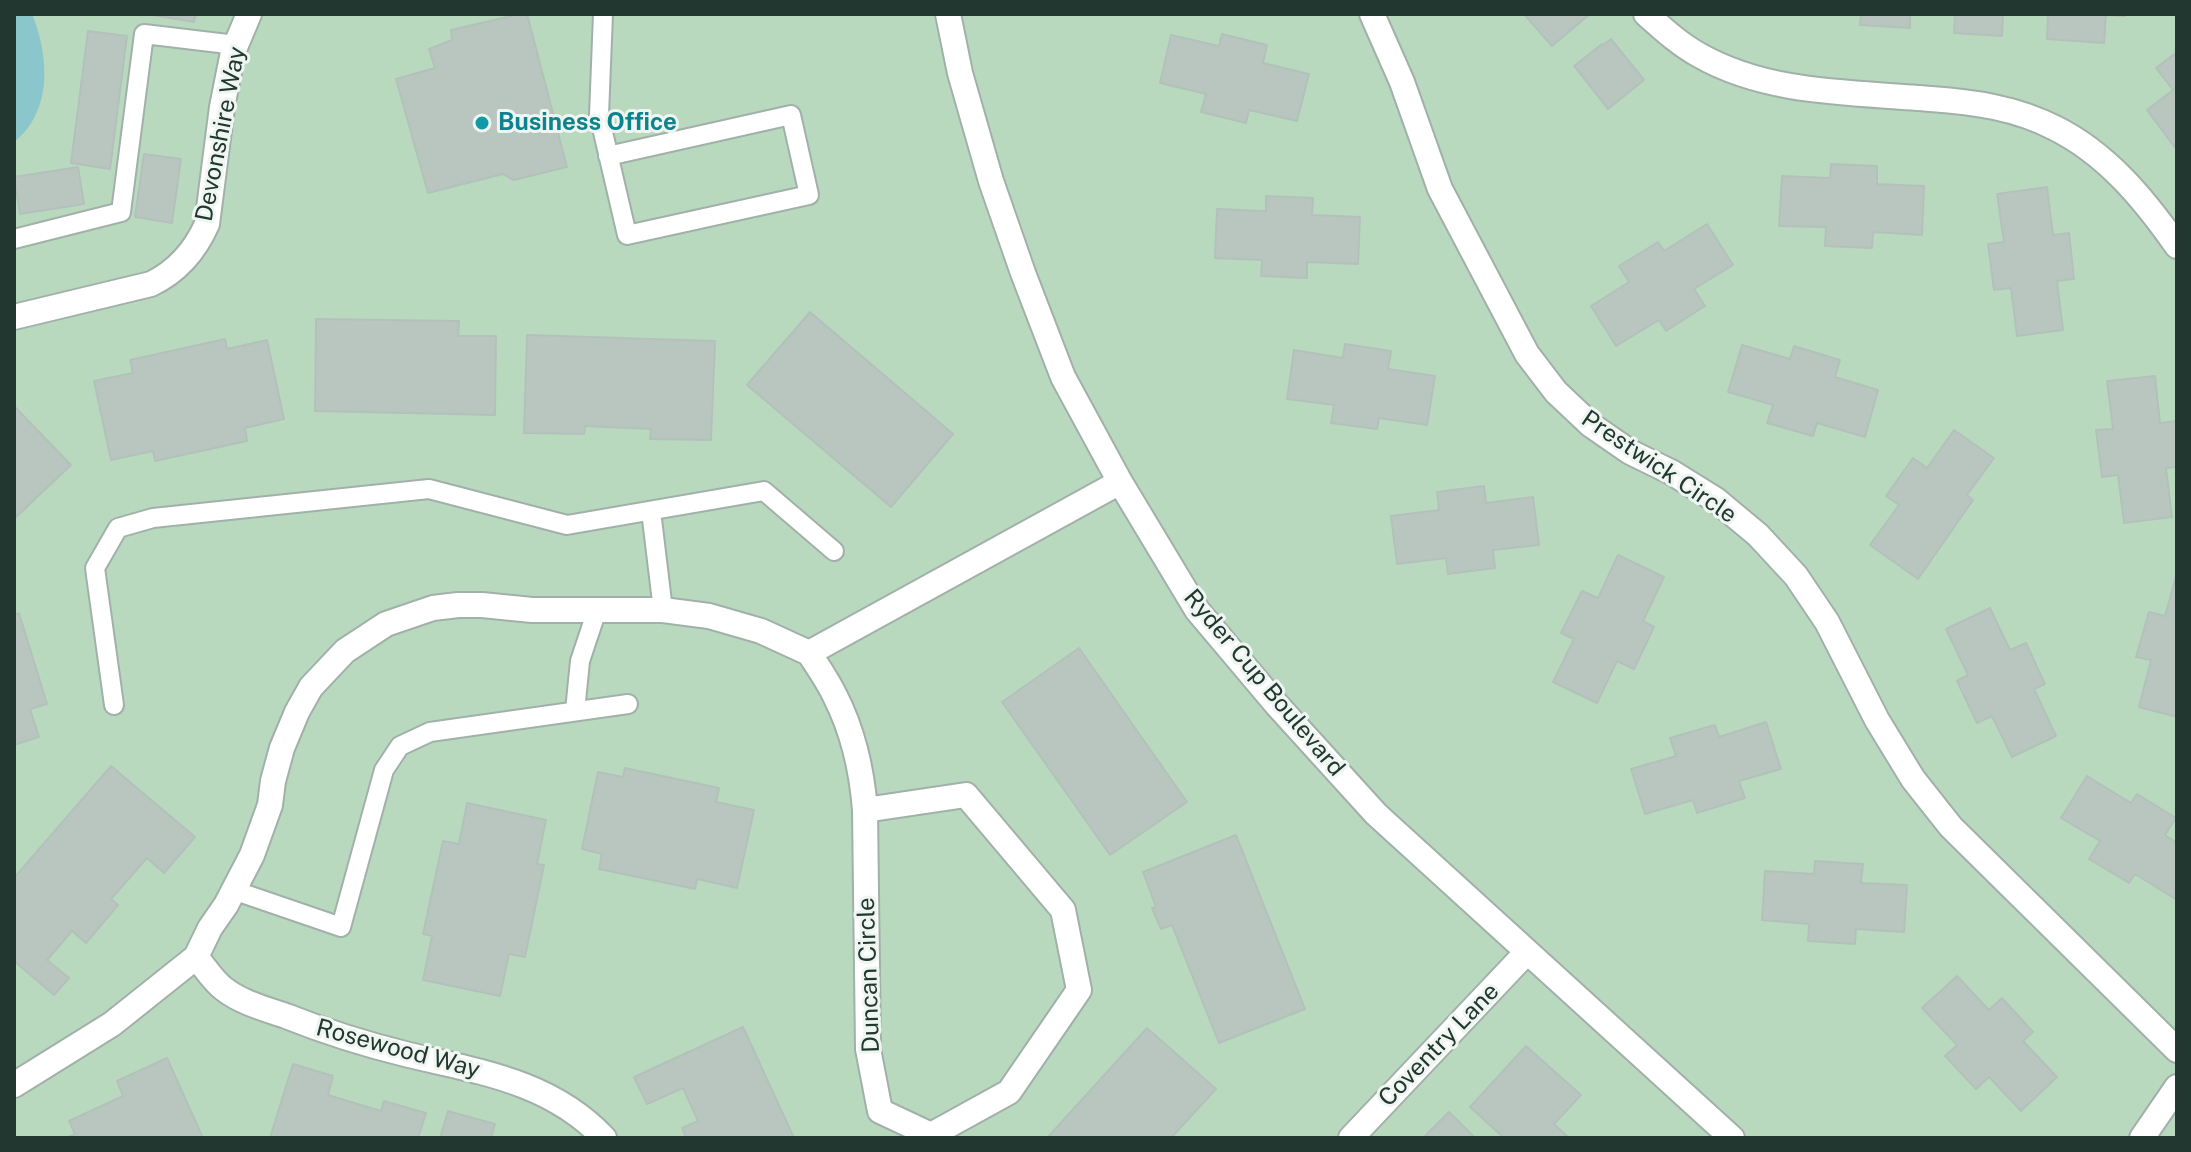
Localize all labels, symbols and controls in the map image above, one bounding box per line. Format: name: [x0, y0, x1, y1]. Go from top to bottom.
street label: Devonshire Way: [190, 44, 252, 224]
place label: Business Office: [498, 109, 677, 137]
marker: Business Office: [473, 114, 491, 132]
street label: Prestwick Circle: [1576, 404, 1742, 530]
street label: Ryder Cup Boulevard: [1177, 584, 1351, 782]
street label: Duncan Circle: [852, 897, 886, 1053]
street label: Coventry Lane: [1373, 977, 1505, 1113]
street label: Rosewood Way: [313, 1013, 483, 1085]

